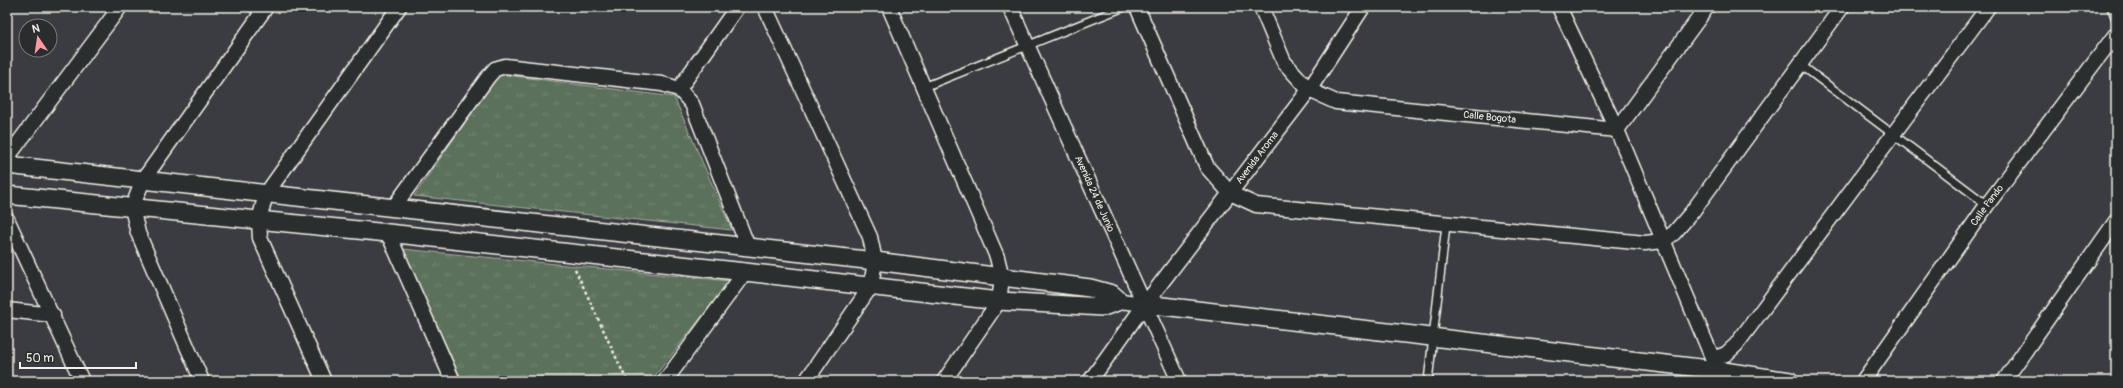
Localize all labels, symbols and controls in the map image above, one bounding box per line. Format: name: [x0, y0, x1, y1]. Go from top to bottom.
north arrow: [18, 18, 58, 58]
text: N: [31, 21, 41, 36]
street label: Calle Bogota: [1463, 109, 1517, 126]
street label: Avenida Aroma: [1233, 129, 1281, 186]
street label: Avenida 24 de Junio: [1072, 154, 1117, 235]
street label: Calle Pando: [1968, 182, 2006, 228]
scale bar: [20, 344, 136, 370]
text: 50 m: [26, 351, 54, 366]

